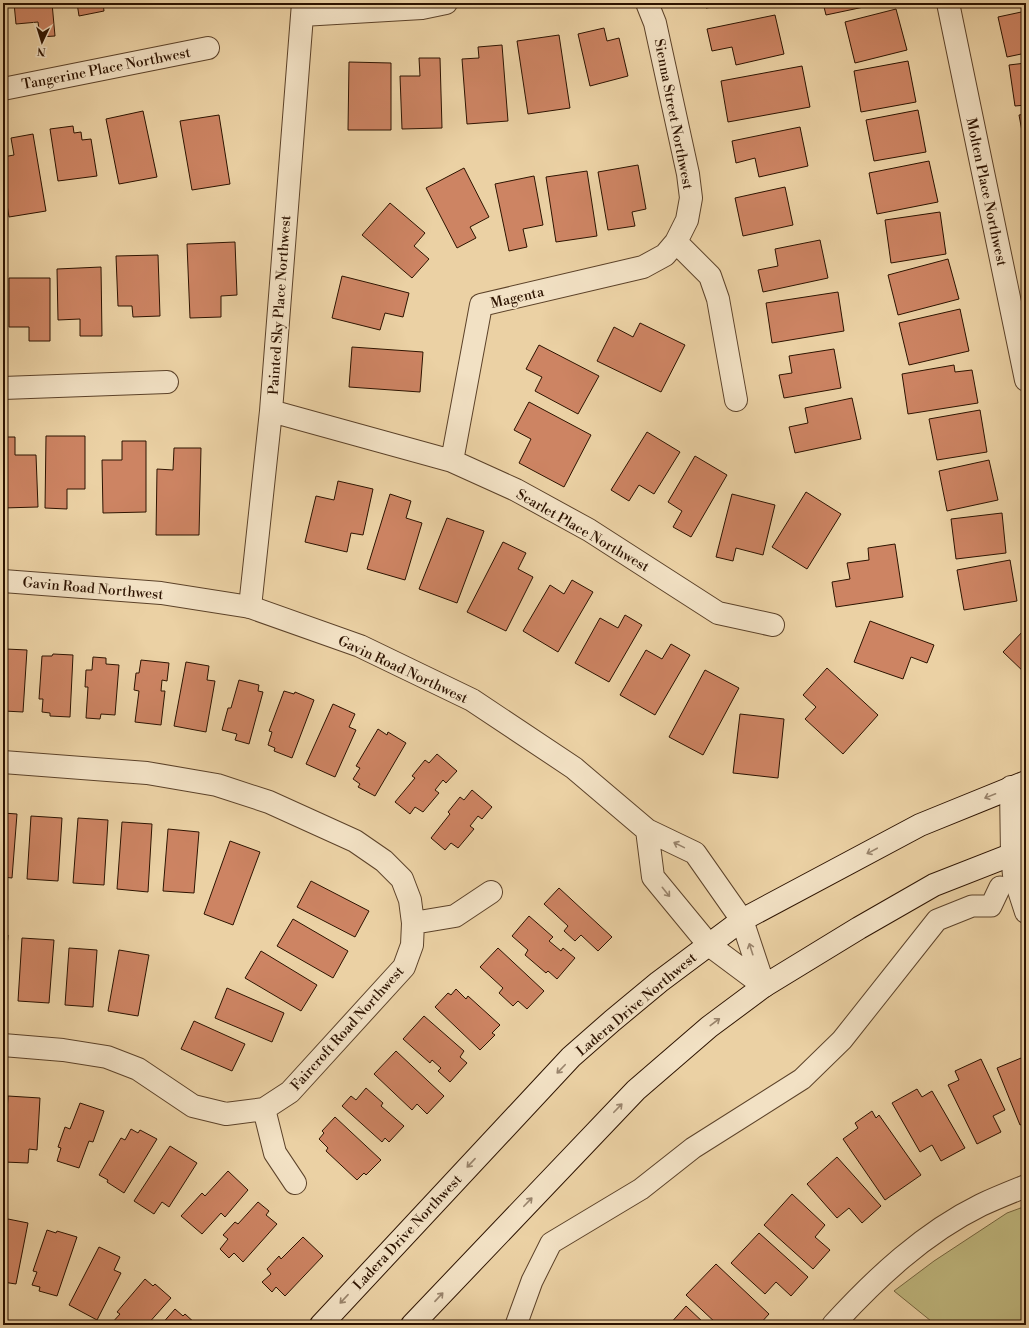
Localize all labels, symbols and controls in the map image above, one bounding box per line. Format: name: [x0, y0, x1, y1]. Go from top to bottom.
north arrow: [22, 22, 62, 62]
street label: Sienna Street Northwest: [650, 37, 696, 191]
street label: Tangerine Place Northwest: [20, 43, 192, 93]
street label: Molten Place Northwest: [962, 116, 1011, 268]
street label: Painted Sky Place Northwest: [265, 215, 295, 396]
street label: Magenta: [489, 283, 547, 313]
street label: Scarlet Place Northwest: [513, 485, 652, 576]
street label: Gavin Road Northwest: [22, 574, 164, 604]
street label: Gavin Road Northwest: [335, 632, 470, 708]
one-way arrow: [984, 793, 996, 800]
one-way arrow: [673, 841, 685, 848]
one-way arrow: [866, 847, 878, 855]
one-way arrow: [661, 887, 670, 898]
one-way arrow: [747, 943, 755, 955]
street label: Ladera Drive Northwest: [573, 949, 701, 1060]
street label: Faircroft Road Northwest: [287, 963, 408, 1095]
one-way arrow: [710, 1018, 721, 1026]
one-way arrow: [556, 1064, 565, 1074]
one-way arrow: [614, 1103, 623, 1114]
one-way arrow: [467, 1158, 476, 1169]
street label: Ladera Drive Northwest: [349, 1171, 466, 1294]
one-way arrow: [524, 1197, 533, 1207]
one-way arrow: [434, 1292, 444, 1302]
one-way arrow: [340, 1294, 349, 1304]

